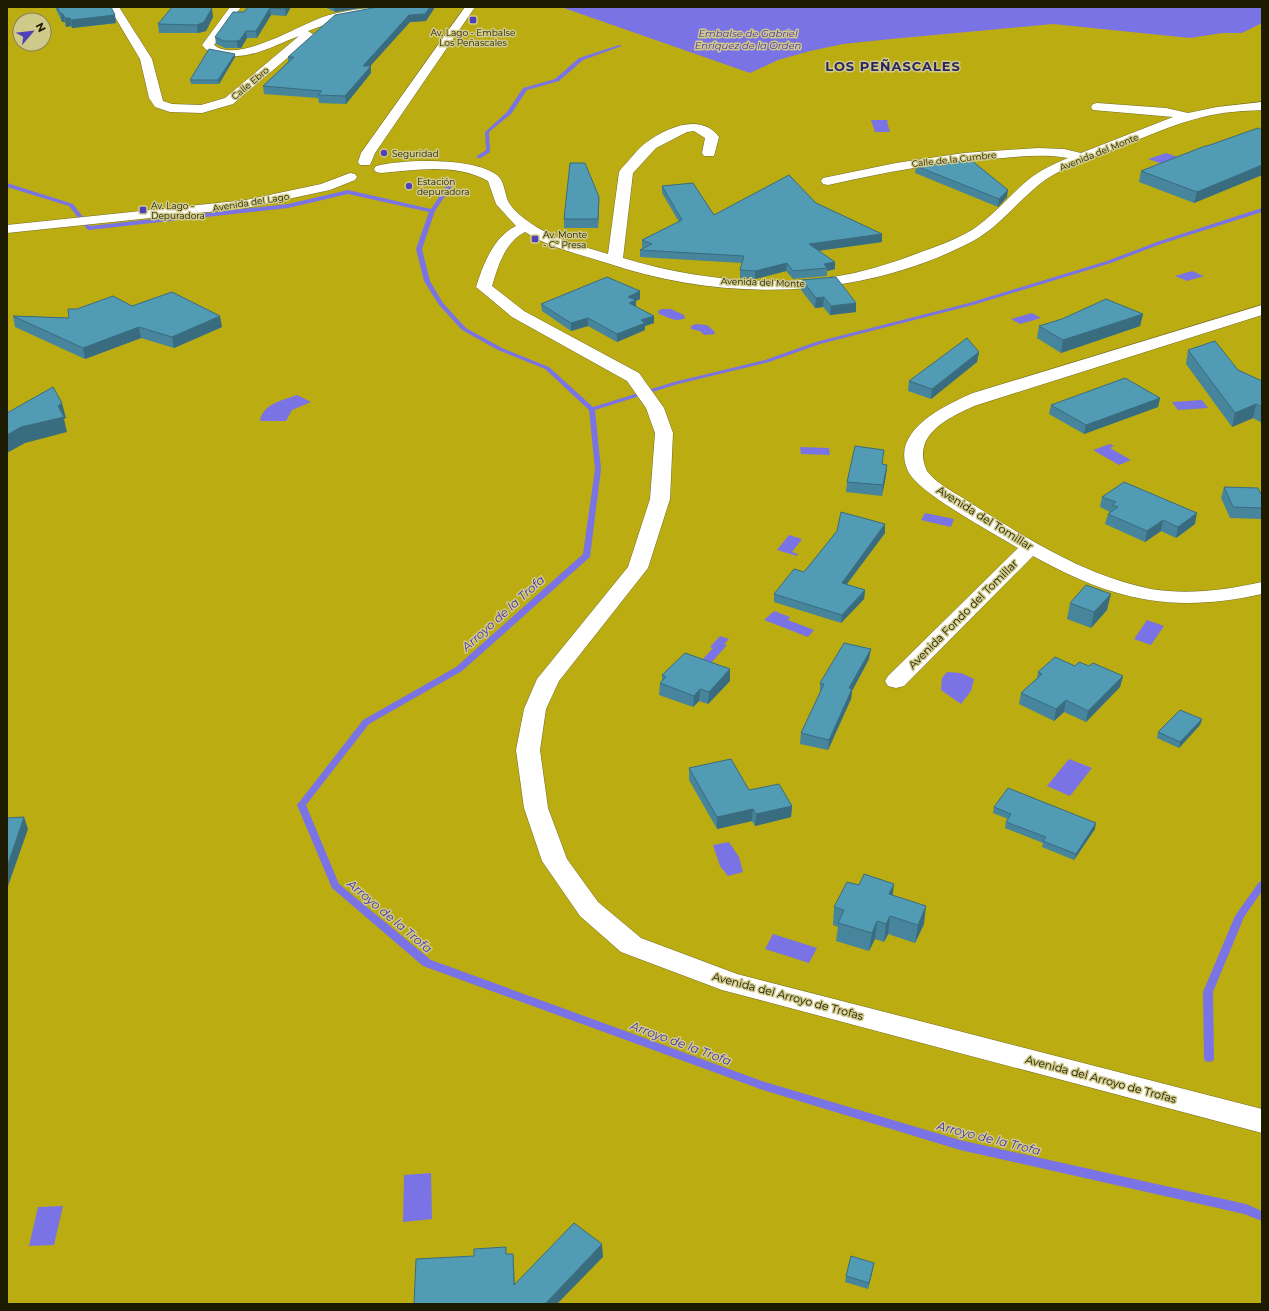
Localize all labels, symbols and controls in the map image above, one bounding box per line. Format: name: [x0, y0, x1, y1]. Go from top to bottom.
north arrow: [12, 12, 52, 52]
marker: Av. Lago - Embalse Los Peñascales: [468, 15, 478, 25]
text: N: [33, 20, 49, 35]
place label: Av. Lago - Embalse Los Peñascales: [431, 27, 516, 48]
water label: Embalse de Gabriel Enríquez de la Orden: [695, 27, 802, 52]
district label: LOS PEÑASCALES: [825, 58, 961, 74]
street label: Calle Ebro: [229, 64, 271, 102]
street label: Avenida del Monte: [1058, 131, 1141, 173]
marker: Seguridad: [379, 148, 389, 158]
place label: Seguridad: [392, 148, 439, 159]
street label: Calle de la Cumbre: [911, 149, 997, 169]
place label: Estación depuradora: [417, 176, 470, 197]
marker: Estación depuradora: [404, 181, 414, 191]
street label: Avenida del Lago: [212, 190, 290, 213]
place label: Av. Lago - Depuradora: [151, 200, 205, 221]
marker: Av. Lago - Depuradora: [138, 205, 148, 215]
place label: Av. Monte - Cº Presa: [543, 229, 588, 250]
marker: Av. Monte - Cº Presa: [530, 234, 540, 244]
street label: Avenida del Monte: [721, 275, 806, 289]
street label: Avenida del Tomillar: [934, 483, 1036, 553]
street label: Avenida Fondo del Tomillar: [905, 556, 1021, 672]
water label: Arroyo de la Trofa: [458, 572, 548, 655]
water label: Arroyo de la Trofa: [344, 875, 436, 956]
street label: Avenida del Arroyo de Trofas: [711, 969, 866, 1023]
water label: Arroyo de la Trofa: [628, 1017, 734, 1068]
street label: Avenida del Arroyo de Trofas: [1024, 1052, 1179, 1106]
water label: Arroyo de la Trofa: [935, 1118, 1042, 1158]

